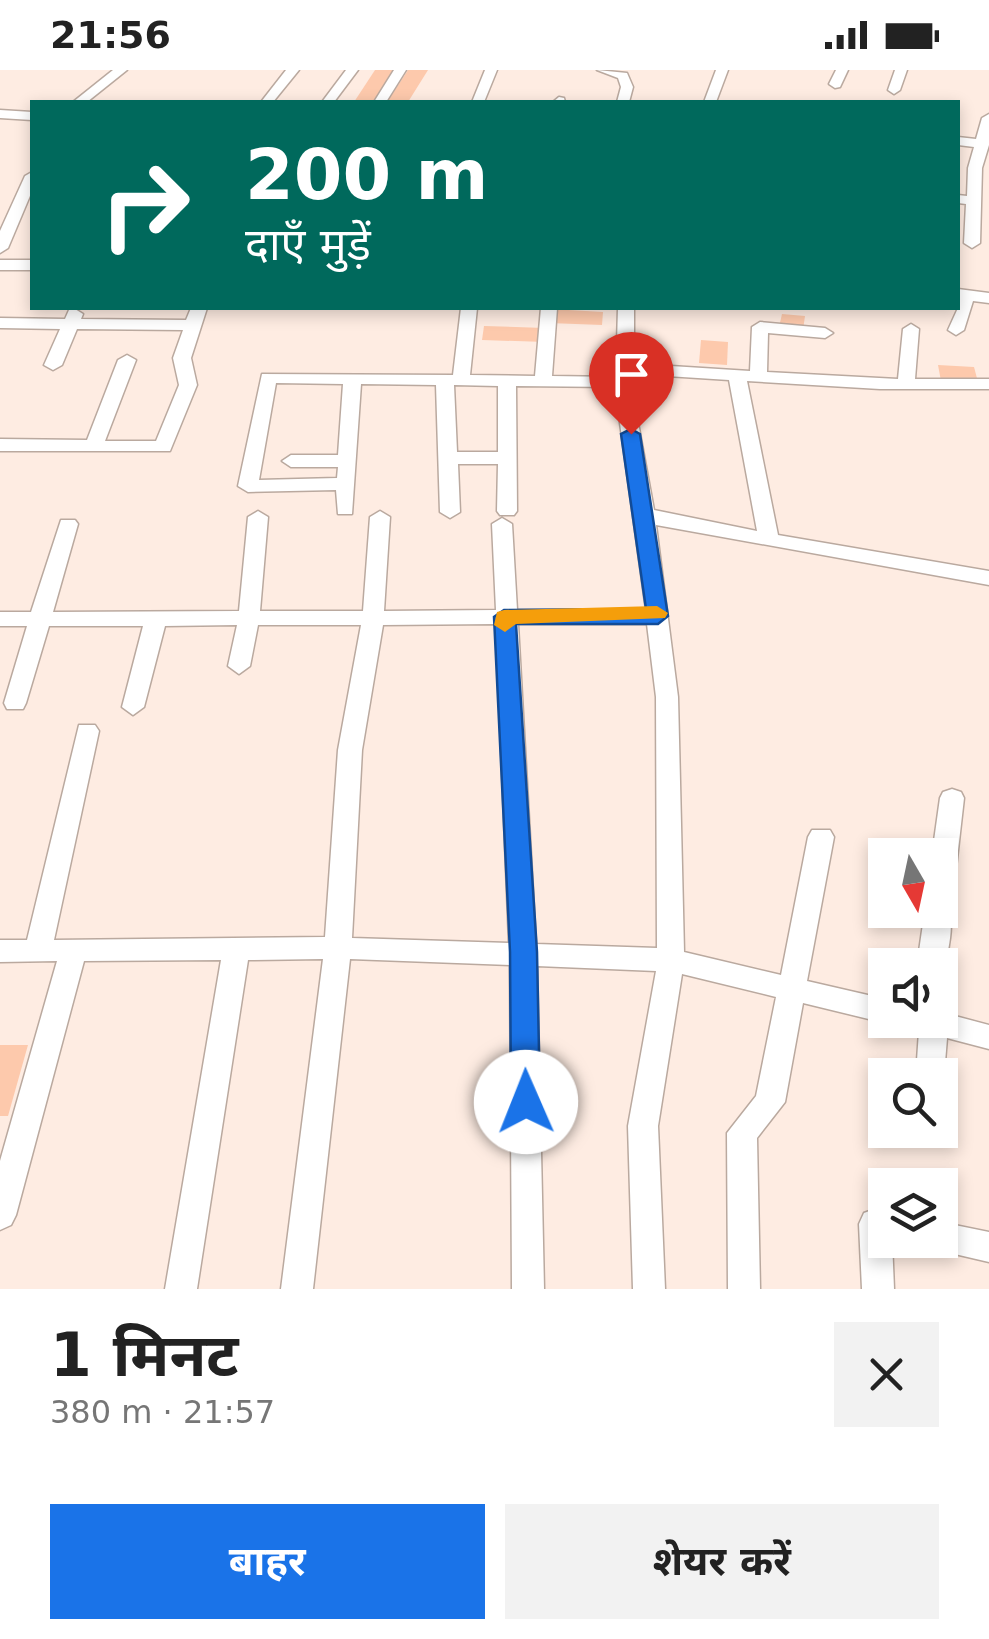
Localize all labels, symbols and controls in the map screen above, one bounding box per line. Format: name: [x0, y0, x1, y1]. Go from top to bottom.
text: 21:56: [50, 13, 171, 57]
text: 200 m: [245, 134, 488, 216]
icon: right: [80, 140, 210, 270]
text: दाएँ मुड़ें: [245, 218, 371, 271]
pin: [589, 332, 674, 435]
icon: arrive: [604, 347, 659, 402]
north arrow: [868, 838, 958, 928]
map controls: [868, 838, 958, 1258]
button: sound: [868, 948, 958, 1038]
position arrow: [474, 1050, 578, 1154]
button: search: [868, 1058, 958, 1148]
button: layers: [868, 1168, 958, 1258]
text: 1 मिनट: [50, 1320, 239, 1390]
button: close: [834, 1322, 939, 1427]
text: 380 m · 21:57: [50, 1393, 275, 1431]
button: बाहर: [50, 1504, 485, 1619]
button: शेयर करें: [505, 1504, 939, 1619]

